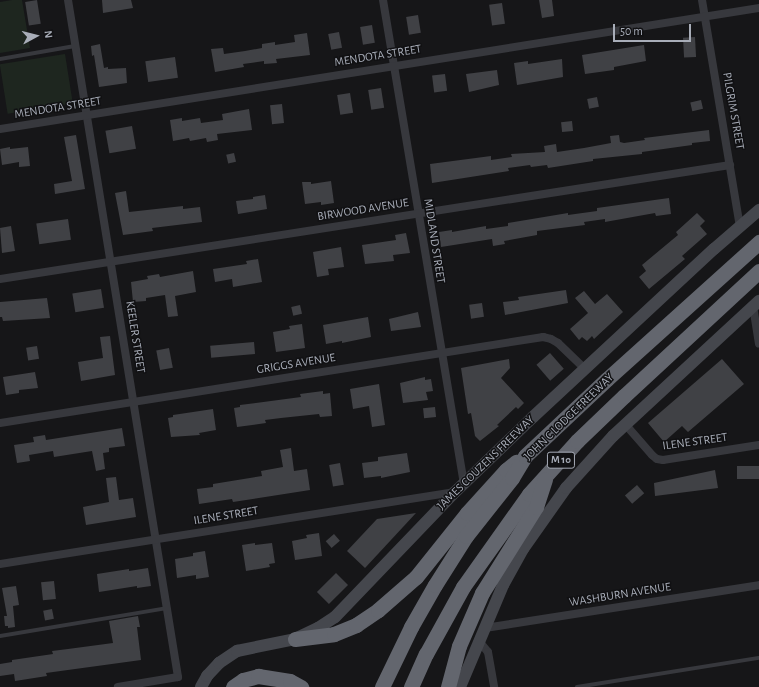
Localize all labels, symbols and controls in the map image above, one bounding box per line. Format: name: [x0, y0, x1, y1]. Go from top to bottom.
north arrow: [16, 16, 56, 56]
scale bar: [615, 16, 693, 42]
text: 50 m: [620, 25, 643, 37]
text: N: [42, 30, 54, 39]
street label: MENDOTA STREET: [333, 42, 423, 70]
street label: PILGRIM STREET: [719, 71, 747, 151]
street label: MENDOTA STREET: [13, 94, 103, 122]
street label: BIRWOOD AVENUE: [316, 196, 410, 224]
street label: MIDLAND STREET: [420, 198, 448, 284]
street label: KEELER STREET: [122, 300, 148, 374]
street label: GRIGGS AVENUE: [256, 351, 336, 377]
street label: JOHN C LODGE FREEWAY: [521, 370, 617, 464]
street label: JAMES COUZENS FREEWAY: [434, 413, 538, 513]
street label: ILENE STREET: [662, 430, 728, 454]
road number: M 10: [546, 451, 576, 469]
street label: ILENE STREET: [193, 504, 259, 528]
street label: WASHBURN AVENUE: [568, 580, 672, 610]

